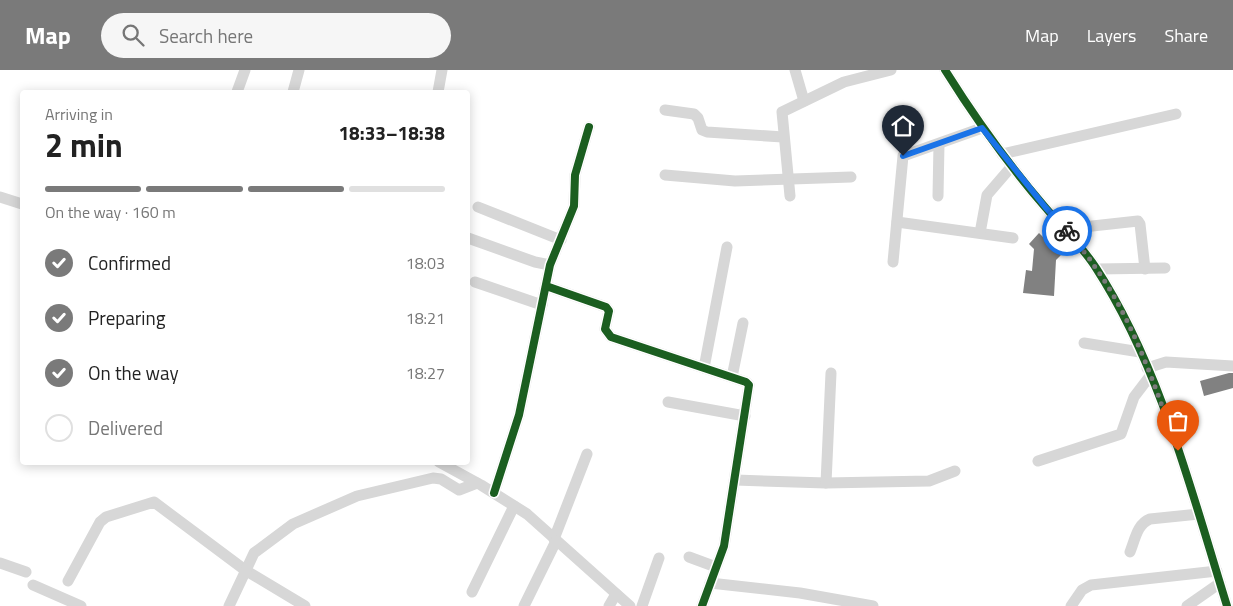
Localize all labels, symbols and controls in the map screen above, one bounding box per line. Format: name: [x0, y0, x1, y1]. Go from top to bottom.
search box: [101, 13, 451, 58]
text: Map: [25, 17, 71, 53]
icon: search: [119, 21, 147, 49]
text: Search here: [159, 21, 253, 50]
text: Map: [1025, 22, 1059, 49]
text: Layers: [1087, 22, 1136, 49]
text: Share: [1164, 22, 1208, 49]
text: Arriving in: [45, 102, 113, 126]
pin: [882, 105, 924, 156]
icon: home: [889, 112, 917, 140]
text: 18:33–18:38: [338, 118, 445, 147]
text: 2 min: [45, 121, 123, 169]
text: On the way · 160 m: [45, 200, 176, 224]
courier: [1042, 206, 1092, 256]
icon: bike: [1053, 217, 1081, 245]
text: Confirmed: [88, 248, 171, 277]
icon: check: [45, 249, 73, 277]
text: 18:03: [406, 251, 445, 275]
text: Preparing: [88, 303, 165, 332]
icon: check: [45, 304, 73, 332]
text: 18:21: [406, 306, 445, 330]
text: On the way: [88, 358, 179, 387]
icon: check: [45, 359, 73, 387]
text: 18:27: [406, 361, 445, 385]
pin: [1157, 400, 1199, 451]
icon: bag: [1164, 407, 1192, 435]
text: Delivered: [88, 413, 163, 442]

